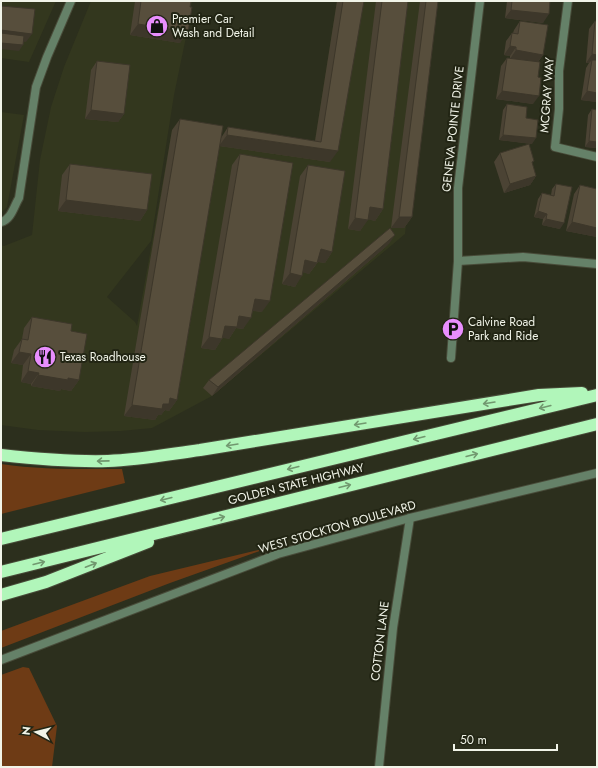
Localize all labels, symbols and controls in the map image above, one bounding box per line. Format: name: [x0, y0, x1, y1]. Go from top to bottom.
place label: Premier Car Wash and Detail: [172, 10, 255, 42]
shop icon: Premier Car Wash and Detail: [144, 13, 170, 39]
street label: MCGRAY WAY: [535, 56, 559, 133]
street label: GENEVA POINTE DRIVE: [437, 65, 469, 193]
place label: Calvine Road Park and Ride: [468, 313, 538, 345]
parking icon: Calvine Road Park and Ride: [440, 316, 466, 342]
restaurant icon: Texas Roadhouse: [32, 344, 58, 370]
place label: Texas Roadhouse: [60, 348, 146, 366]
one-way arrow: [483, 399, 496, 407]
one-way arrow: [539, 404, 552, 412]
one-way arrow: [354, 420, 367, 428]
one-way arrow: [413, 435, 426, 442]
one-way arrow: [226, 441, 239, 449]
one-way arrow: [465, 450, 478, 458]
one-way arrow: [97, 457, 110, 464]
street label: GOLDEN STATE HIGHWAY: [226, 458, 366, 510]
one-way arrow: [287, 465, 300, 473]
one-way arrow: [339, 482, 352, 490]
one-way arrow: [160, 496, 173, 503]
street label: WEST STOCKTON BOULEVARD: [256, 496, 418, 558]
one-way arrow: [212, 513, 225, 521]
one-way arrow: [32, 559, 45, 566]
one-way arrow: [84, 560, 96, 568]
street label: COTTON LANE: [366, 600, 394, 682]
north arrow: [16, 712, 56, 752]
text: N: [18, 725, 35, 736]
scale bar: [454, 726, 557, 752]
text: 50 m: [460, 731, 487, 749]

